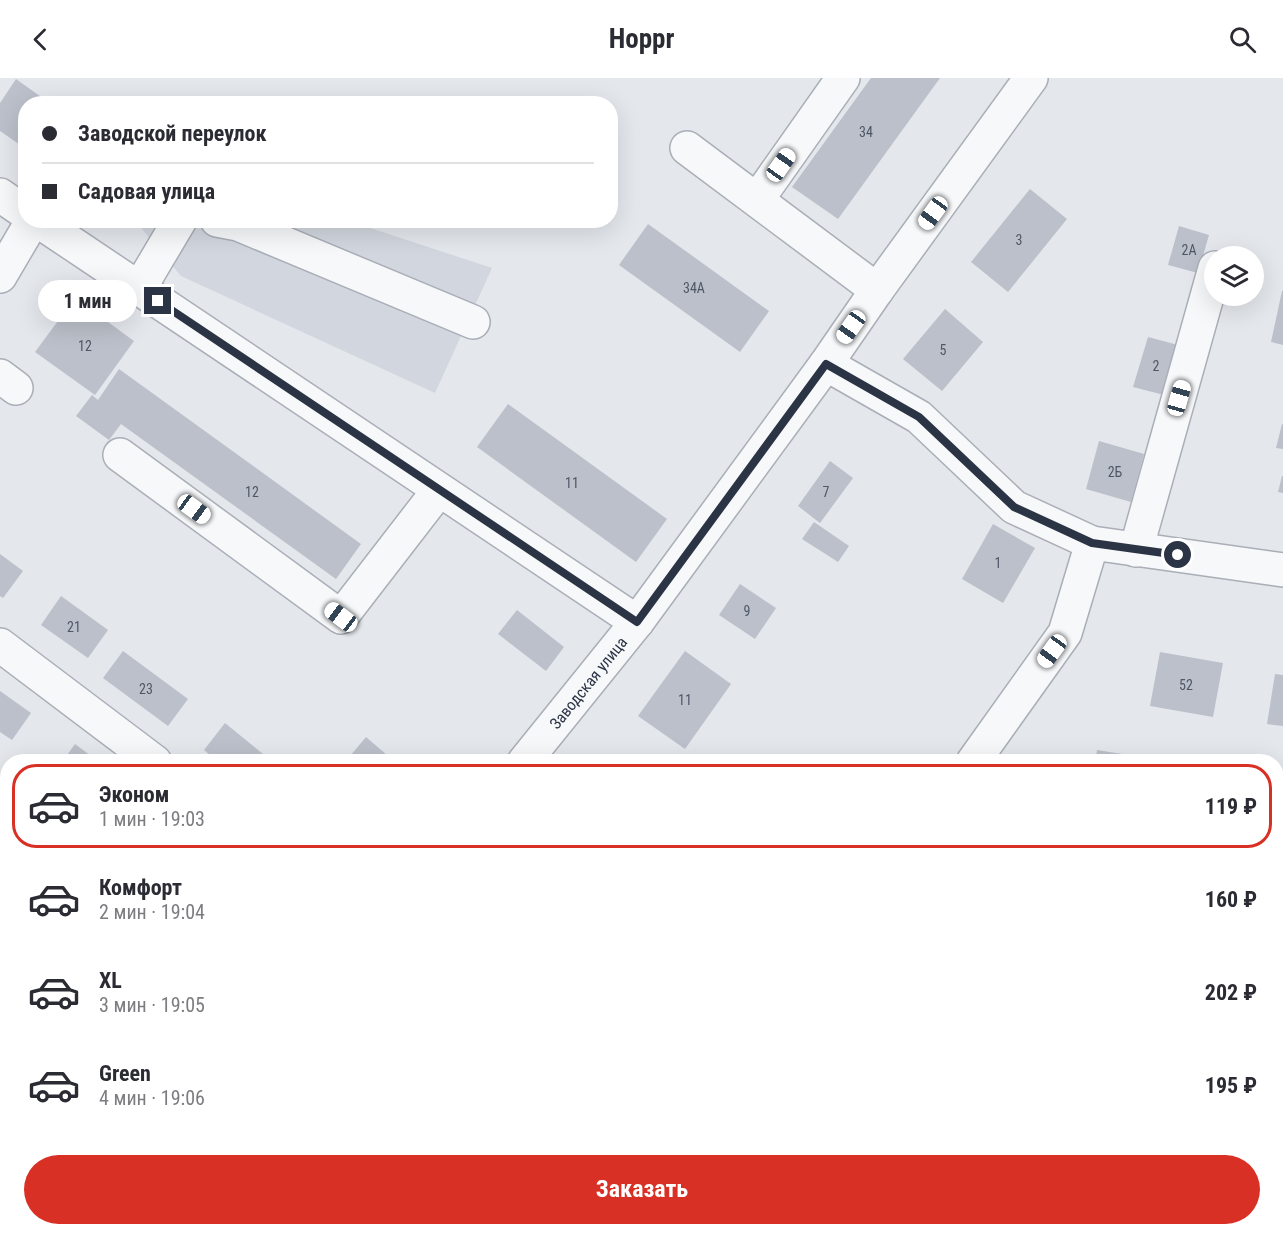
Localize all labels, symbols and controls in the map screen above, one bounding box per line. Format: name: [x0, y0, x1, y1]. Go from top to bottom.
icon: back: [24, 23, 57, 56]
text: Hoppr: [609, 23, 674, 55]
icon: search: [1226, 23, 1259, 56]
text: Заводской переулок: [78, 121, 267, 146]
house number: 34: [859, 124, 873, 140]
car: [763, 145, 799, 185]
text: Садовая улица: [78, 179, 215, 204]
car: [915, 193, 951, 233]
house number: 3: [1016, 232, 1022, 248]
house number: 2А: [1182, 242, 1196, 258]
map controls: [1204, 246, 1264, 306]
button: layers: [1204, 246, 1264, 306]
callout: 1 мин: [38, 280, 137, 322]
house number: 34А: [683, 280, 705, 296]
route end: [144, 287, 171, 314]
text: 1 мин: [64, 289, 111, 313]
car: [833, 307, 869, 347]
house number: 12: [78, 338, 92, 354]
house number: 5: [940, 342, 947, 358]
house number: 2: [1153, 358, 1160, 374]
car: [1165, 378, 1193, 418]
house number: 2Б: [1108, 464, 1123, 480]
house number: 11: [565, 475, 579, 491]
house number: 12: [245, 484, 259, 500]
house number: 7: [823, 484, 830, 500]
car: [174, 491, 214, 527]
route start: [1164, 541, 1191, 568]
house number: 1: [995, 555, 1001, 571]
car: [321, 599, 361, 635]
house number: 9: [744, 603, 750, 619]
house number: 21: [67, 619, 81, 635]
car: [1034, 631, 1070, 671]
street label: Заводская улица: [546, 633, 631, 733]
house number: 52: [1179, 677, 1193, 693]
house number: 23: [139, 681, 153, 697]
house number: 11: [678, 692, 692, 708]
icon: car: [27, 779, 81, 833]
text: Эконом: [99, 782, 169, 807]
text: 119 ₽: [1205, 794, 1257, 819]
text: 1 мин · 19:03: [99, 807, 205, 831]
icon: car: [27, 872, 81, 926]
text: Комфорт: [99, 875, 182, 900]
text: 160 ₽: [1205, 887, 1257, 912]
text: 2 мин · 19:04: [99, 900, 205, 924]
icon: car: [27, 965, 81, 1019]
text: XL: [99, 968, 122, 993]
text: 202 ₽: [1205, 980, 1257, 1005]
text: 3 мин · 19:05: [99, 993, 205, 1017]
icon: car: [27, 1058, 81, 1112]
text: Green: [99, 1061, 151, 1086]
text: 195 ₽: [1205, 1073, 1257, 1098]
text: 4 мин · 19:06: [99, 1086, 205, 1110]
button: Заказать: [24, 1155, 1260, 1224]

